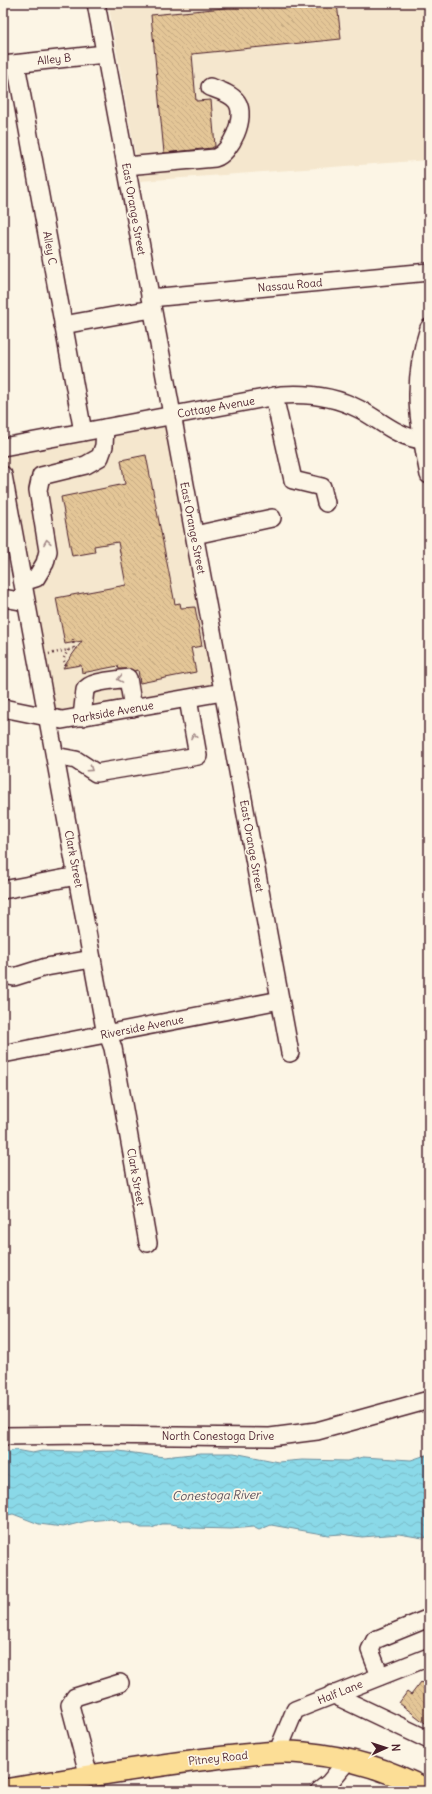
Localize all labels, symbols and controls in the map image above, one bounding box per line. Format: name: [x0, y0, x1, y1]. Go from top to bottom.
street label: Alley B: [36, 50, 72, 68]
street label: East Orange Street: [119, 162, 149, 257]
street label: Alley C: [40, 230, 60, 266]
street label: Nassau Road: [257, 275, 323, 295]
street label: Cottage Avenue: [176, 393, 256, 421]
street label: East Orange Street: [177, 481, 209, 576]
one-way arrow: [43, 539, 52, 545]
one-way arrow: [117, 675, 123, 683]
street label: Parkside Avenue: [71, 698, 155, 726]
one-way arrow: [191, 733, 199, 739]
one-way arrow: [86, 764, 93, 771]
street label: East Orange Street: [237, 799, 267, 894]
street label: Clark Street: [62, 829, 86, 889]
street label: Riverside Avenue: [99, 1012, 185, 1042]
street label: Clark Street: [124, 1147, 148, 1207]
street label: North Conestoga Drive: [162, 1429, 274, 1443]
water label: Conestoga River: [172, 1487, 262, 1503]
street label: Half Lane: [315, 1677, 365, 1707]
north arrow: [366, 1728, 406, 1768]
text: N: [389, 1743, 403, 1752]
street label: Pitney Road: [188, 1748, 249, 1768]

